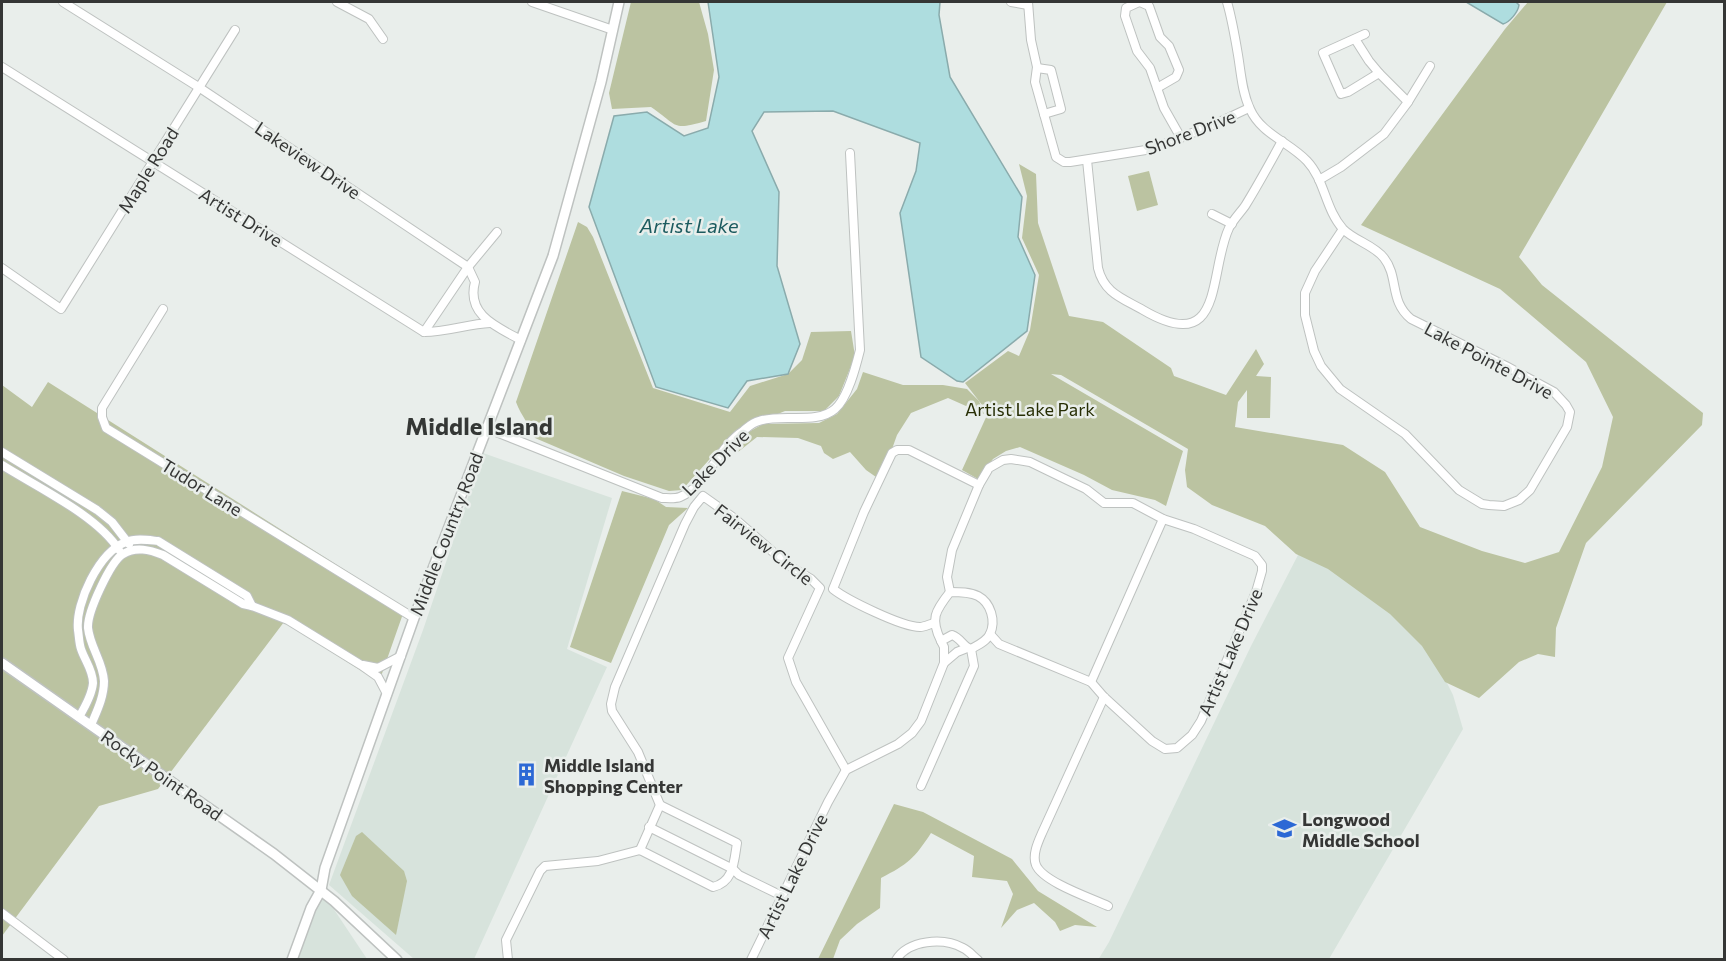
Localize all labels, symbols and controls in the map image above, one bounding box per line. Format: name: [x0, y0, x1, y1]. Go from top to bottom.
street label: Shore Drive: [1142, 105, 1238, 159]
street label: Lakeview Drive: [251, 117, 365, 203]
street label: Maple Road: [113, 123, 183, 217]
street label: Artist Drive: [195, 183, 287, 251]
water label: Artist Lake: [638, 213, 739, 237]
street label: Lake Pointe Drive: [1421, 317, 1557, 403]
park label: Artist Lake Park: [965, 398, 1095, 420]
district label: Middle Island: [405, 411, 553, 440]
street label: Lake Drive: [677, 424, 753, 500]
street label: Middle Country Road: [405, 449, 487, 619]
street label: Tudor Lane: [157, 453, 247, 521]
street label: Fairview Circle: [710, 499, 818, 589]
street label: Artist Lake Drive: [1193, 585, 1267, 719]
street label: Rocky Point Road: [97, 725, 227, 825]
place label: Middle Island Shopping Center: [544, 754, 683, 797]
building icon: Middle Island Shopping Center: [513, 762, 539, 788]
place label: Longwood Middle School: [1302, 808, 1420, 851]
street label: Artist Lake Drive: [752, 810, 832, 942]
school or university icon: Longwood Middle School: [1271, 816, 1297, 842]

